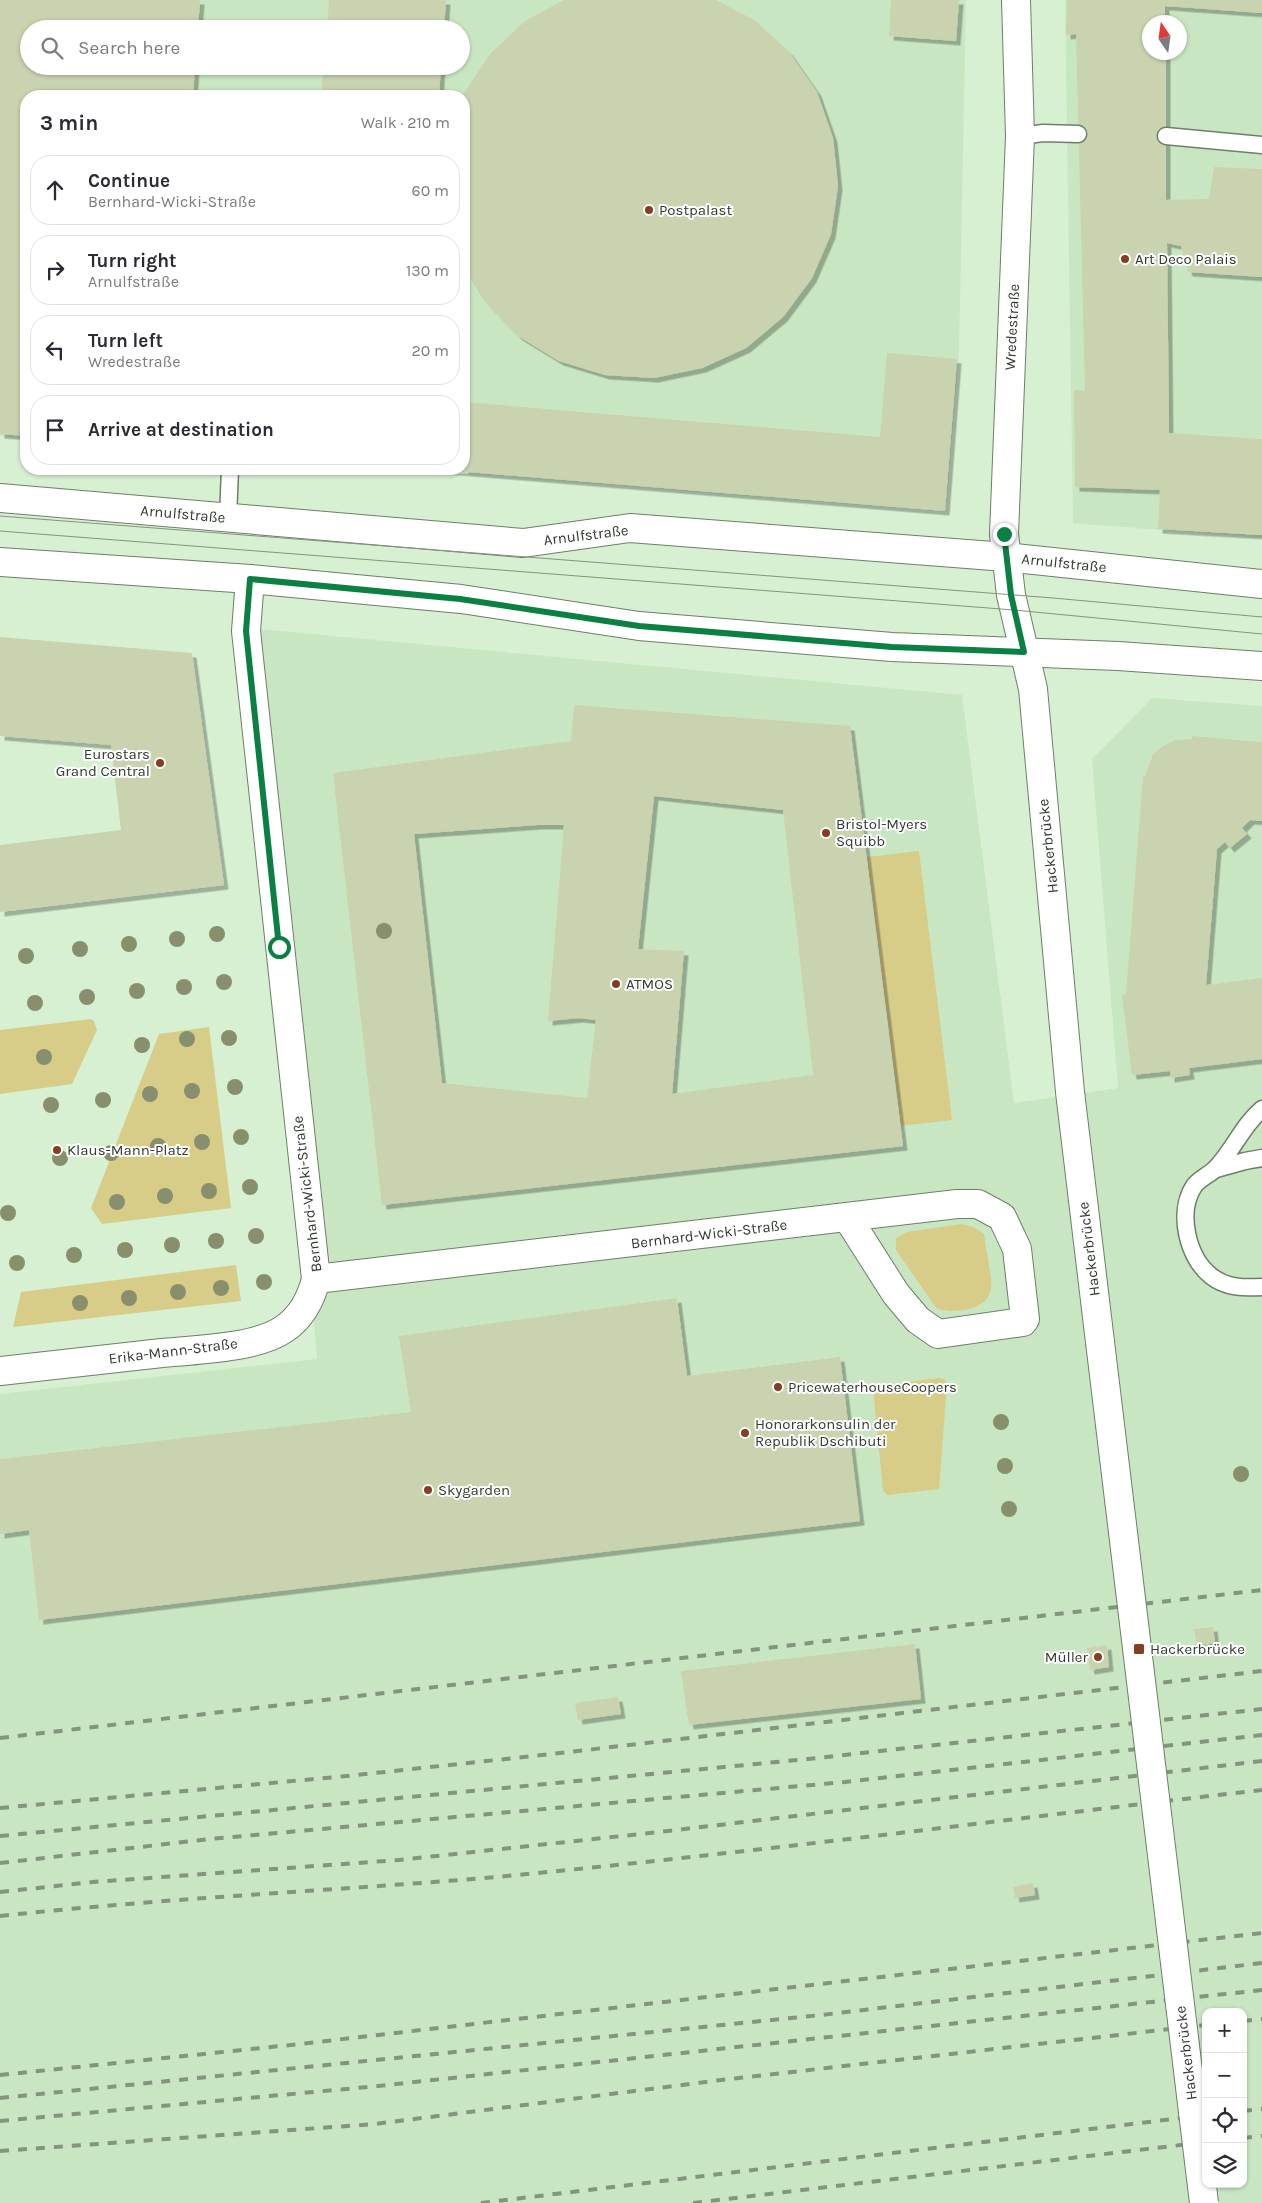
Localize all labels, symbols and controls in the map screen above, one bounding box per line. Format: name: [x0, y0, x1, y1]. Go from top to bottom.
north arrow: [1142, 15, 1187, 60]
search box: [20, 20, 470, 75]
icon: search: [38, 34, 66, 62]
text: Search here: [78, 37, 180, 59]
text: 3 min: [40, 111, 98, 135]
text: Walk · 210 m: [361, 113, 450, 132]
text: Continue: [88, 170, 170, 192]
icon: ahead: [41, 176, 69, 204]
text: 60 m: [412, 181, 449, 200]
text: Bernhard-Wicki-Straße: [88, 192, 256, 211]
place label: Postpalast: [659, 201, 732, 219]
marker: Postpalast: [643, 204, 655, 216]
text: Turn right: [88, 250, 177, 272]
place label: Art Deco Palais: [1135, 250, 1237, 268]
marker: Art Deco Palais: [1119, 253, 1131, 265]
icon: right: [41, 256, 69, 284]
text: 130 m: [406, 261, 449, 280]
text: Arnulfstraße: [88, 272, 179, 291]
street label: Wredestraße: [1001, 283, 1023, 371]
text: Turn left: [88, 330, 163, 352]
icon: left: [41, 336, 69, 364]
text: 20 m: [411, 341, 449, 360]
text: Wredestraße: [88, 352, 181, 371]
icon: arrive: [41, 416, 69, 444]
text: Arrive at destination: [88, 419, 274, 441]
street label: Arnulfstraße: [140, 501, 226, 527]
street label: Arnulfstraße: [543, 521, 629, 549]
route end: [993, 523, 1016, 546]
street label: Arnulfstraße: [1021, 550, 1107, 576]
place label: Eurostars Grand Central: [56, 745, 150, 780]
marker: Eurostars Grand Central: [154, 757, 166, 769]
street label: Hackerbrücke: [1034, 798, 1062, 894]
place label: Bristol-Myers Squibb: [836, 815, 927, 850]
marker: Bristol-Myers Squibb: [820, 827, 832, 839]
route start: [268, 936, 291, 959]
place label: ATMOS: [626, 975, 673, 993]
marker: ATMOS: [610, 978, 622, 990]
street label: Bernhard-Wicki-Straße: [288, 1115, 326, 1273]
place label: Klaus-Mann-Platz: [67, 1141, 189, 1159]
marker: Klaus-Mann-Platz: [51, 1144, 63, 1156]
street label: Hackerbrücke: [1074, 1201, 1104, 1297]
street label: Bernhard-Wicki-Straße: [630, 1215, 788, 1253]
street label: Erika-Mann-Straße: [107, 1334, 239, 1368]
place label: PricewaterhouseCoopers: [788, 1378, 957, 1396]
marker: PricewaterhouseCoopers: [772, 1381, 784, 1393]
place label: Honorarkonsulin der Republik Dschibuti: [755, 1415, 896, 1450]
marker: Honorarkonsulin der Republik Dschibuti: [739, 1427, 751, 1439]
place label: Skygarden: [438, 1481, 510, 1499]
marker: Skygarden: [422, 1484, 434, 1496]
place label: Hackerbrücke: [1150, 1640, 1245, 1658]
marker: Hackerbrücke: [1132, 1642, 1146, 1656]
place label: Müller: [1045, 1648, 1089, 1666]
marker: Müller: [1092, 1651, 1104, 1663]
street label: Hackerbrücke: [1171, 2005, 1201, 2101]
map controls: [1202, 2008, 1247, 2188]
button: +: [1202, 2008, 1247, 2053]
button: −: [1202, 2053, 1247, 2098]
button: locate: [1202, 2098, 1247, 2143]
button: layers: [1202, 2143, 1247, 2188]

